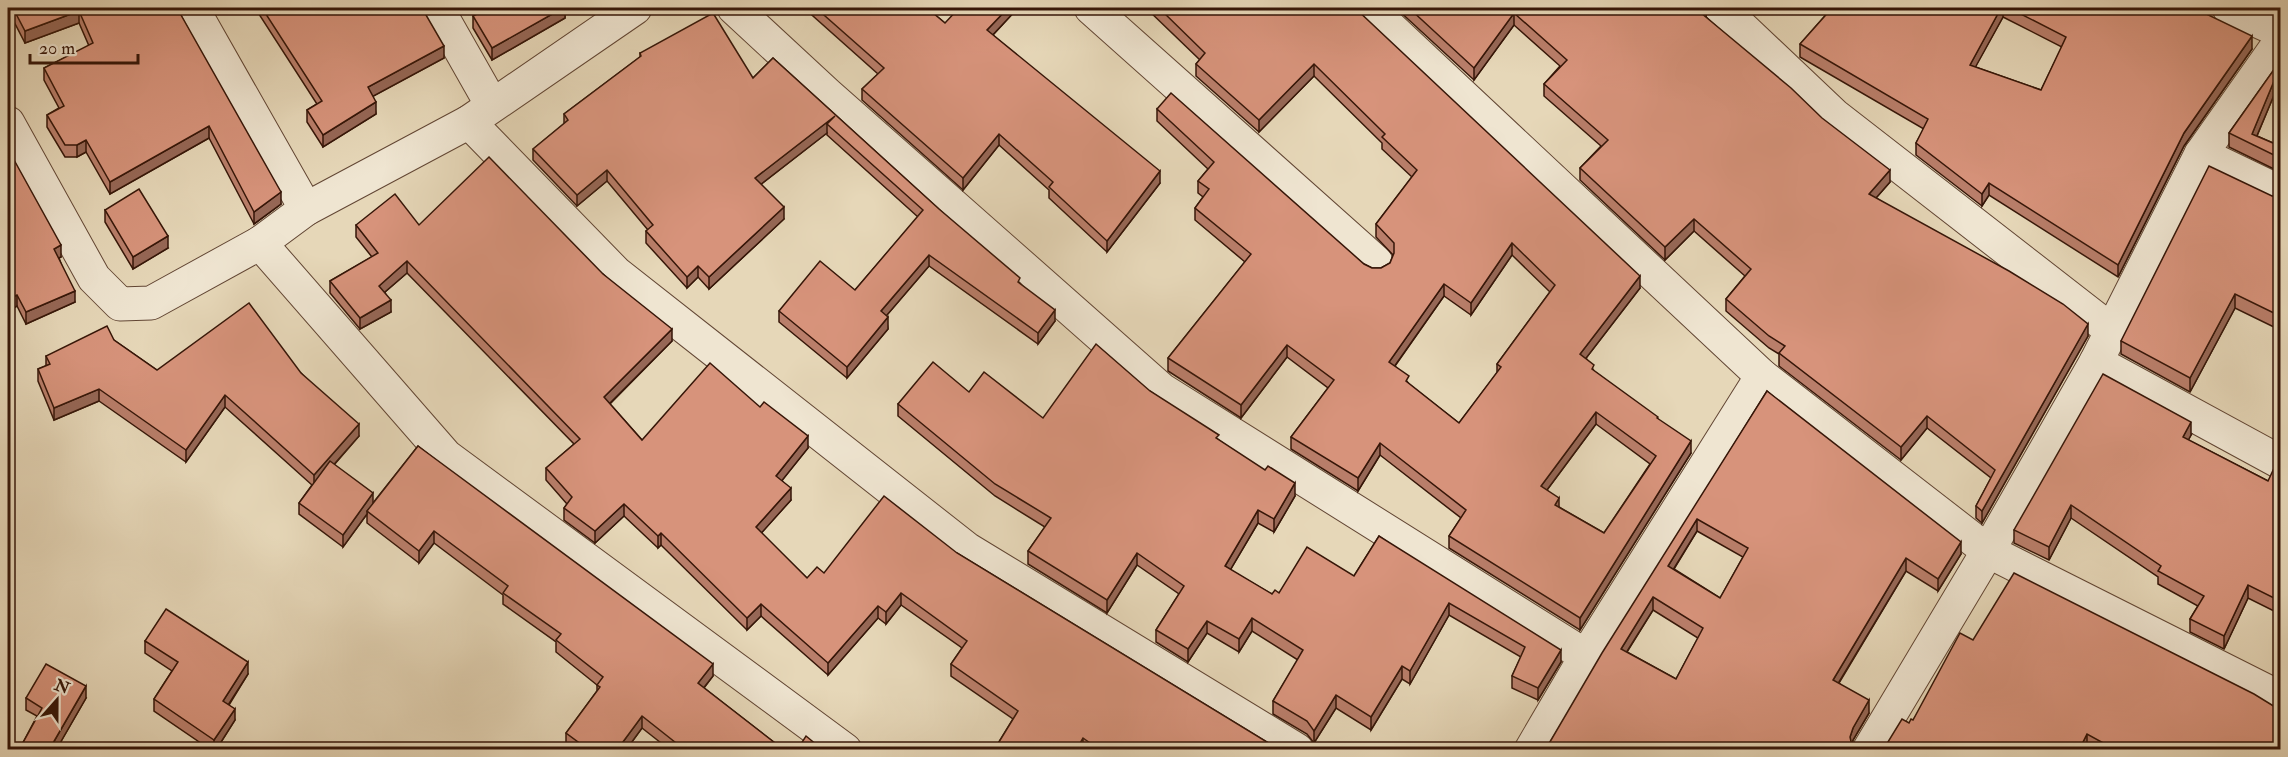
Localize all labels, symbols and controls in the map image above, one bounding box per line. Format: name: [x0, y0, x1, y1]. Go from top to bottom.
scale bar: [30, 27, 138, 65]
text: 20 m: [39, 37, 75, 60]
north arrow: [27, 670, 87, 730]
text: N: [51, 675, 73, 699]

